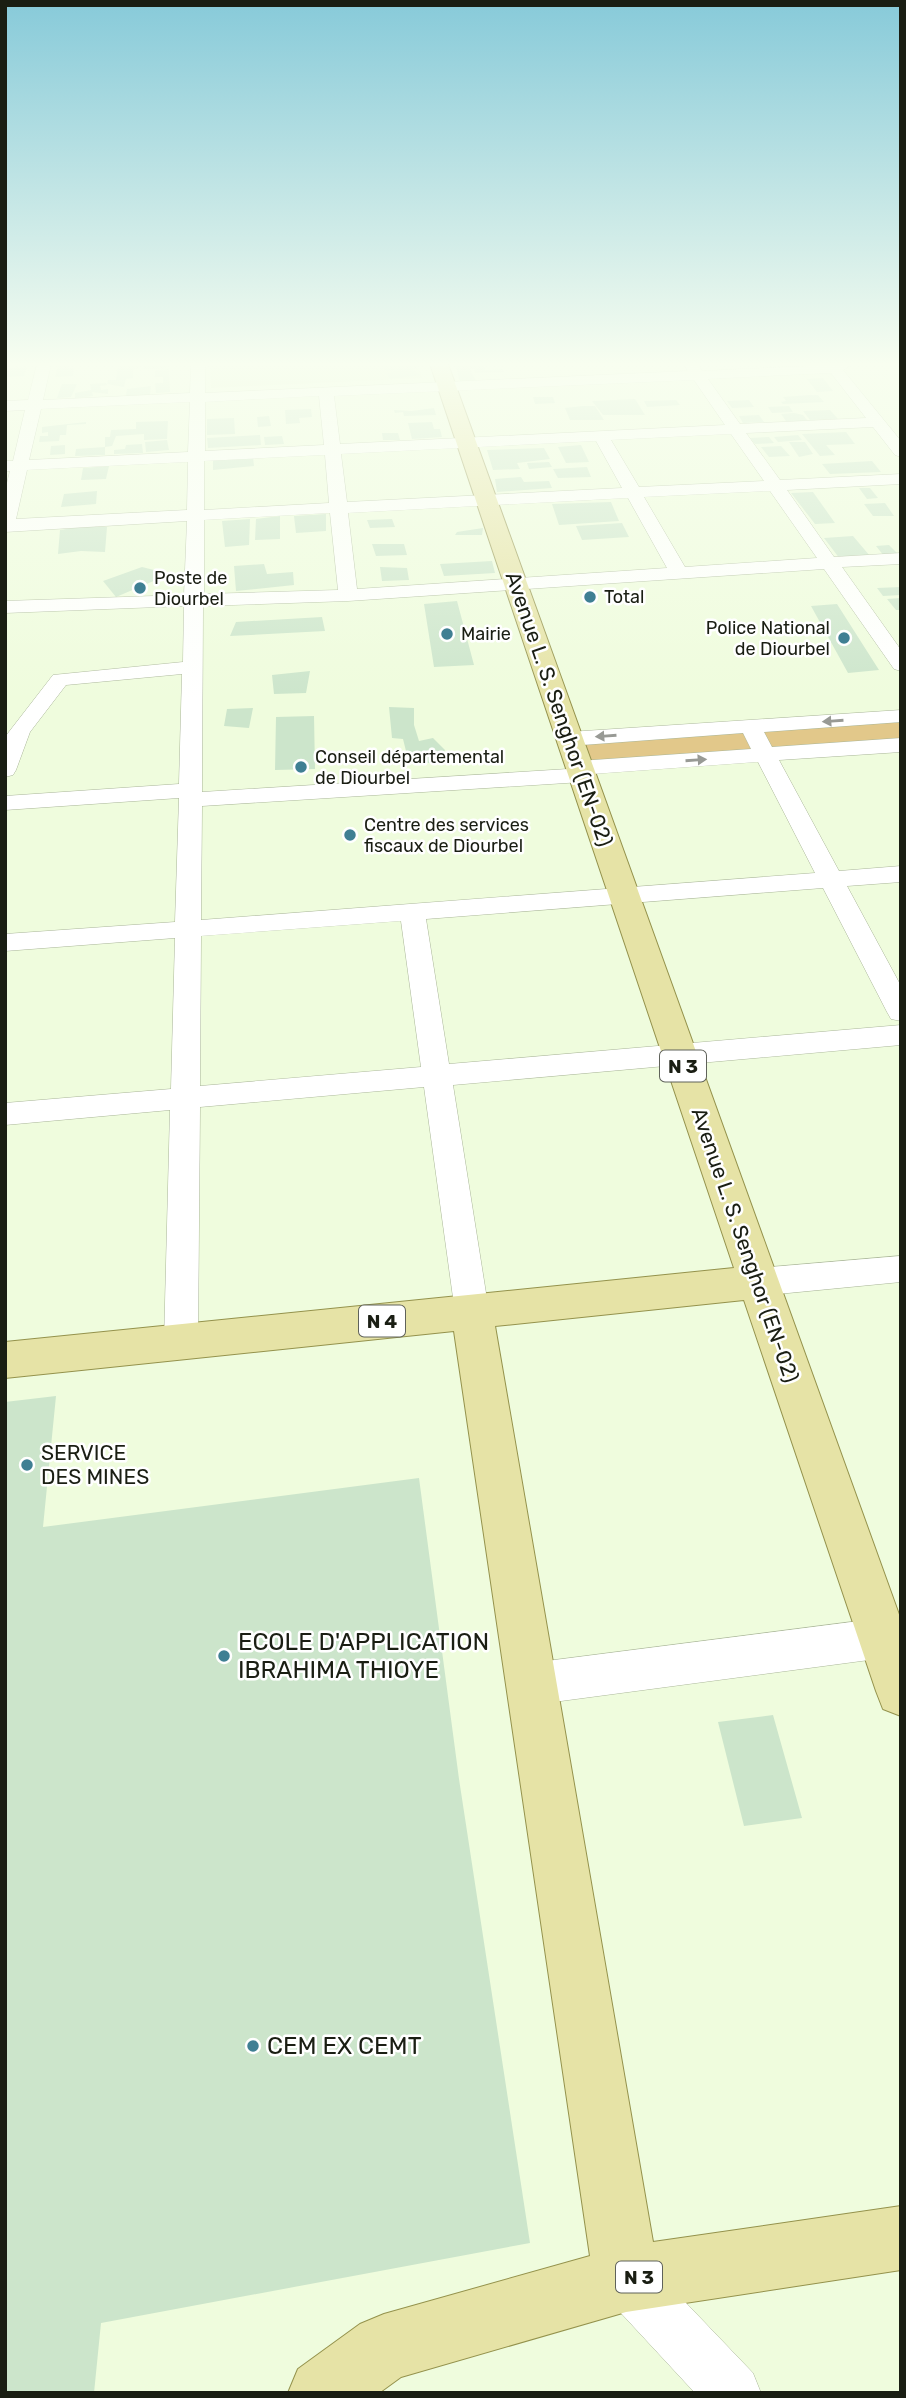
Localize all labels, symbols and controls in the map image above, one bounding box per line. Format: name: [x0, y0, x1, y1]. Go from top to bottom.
place label: Poste de Diourbel: [154, 567, 227, 610]
street label: Avenue L. S. Senghor (EN-02): [501, 568, 618, 850]
marker: Poste de Diourbel: [132, 580, 148, 596]
place label: Total: [604, 586, 644, 608]
marker: Total: [582, 589, 598, 605]
place label: Police National de Diourbel: [706, 617, 830, 660]
place label: Mairie: [461, 623, 511, 645]
marker: Mairie: [439, 626, 455, 642]
marker: Police National de Diourbel: [836, 630, 852, 646]
one-way arrow: [821, 716, 843, 727]
one-way arrow: [594, 731, 616, 742]
place label: Conseil départemental de Diourbel: [315, 746, 504, 789]
one-way arrow: [685, 754, 707, 765]
marker: Conseil départemental de Diourbel: [293, 759, 309, 775]
place label: Centre des services fiscaux de Diourbel: [364, 814, 529, 857]
marker: Centre des services fiscaux de Diourbel: [342, 827, 358, 843]
road number: N 3: [660, 1050, 706, 1082]
street label: Avenue L. S. Senghor (EN-02): [687, 1104, 804, 1386]
road number: N 4: [359, 1306, 405, 1336]
place label: SERVICE DES MINES: [41, 1440, 149, 1489]
marker: SERVICE DES MINES: [19, 1457, 35, 1473]
place label: ECOLE D'APPLICATION IBRAHIMA THIOYE: [238, 1628, 489, 1684]
marker: ECOLE D'APPLICATION IBRAHIMA THIOYE: [216, 1648, 232, 1664]
place label: CEM EX CEMT: [267, 2032, 422, 2060]
marker: CEM EX CEMT: [245, 2038, 261, 2054]
road number: N 3: [616, 2262, 662, 2292]

